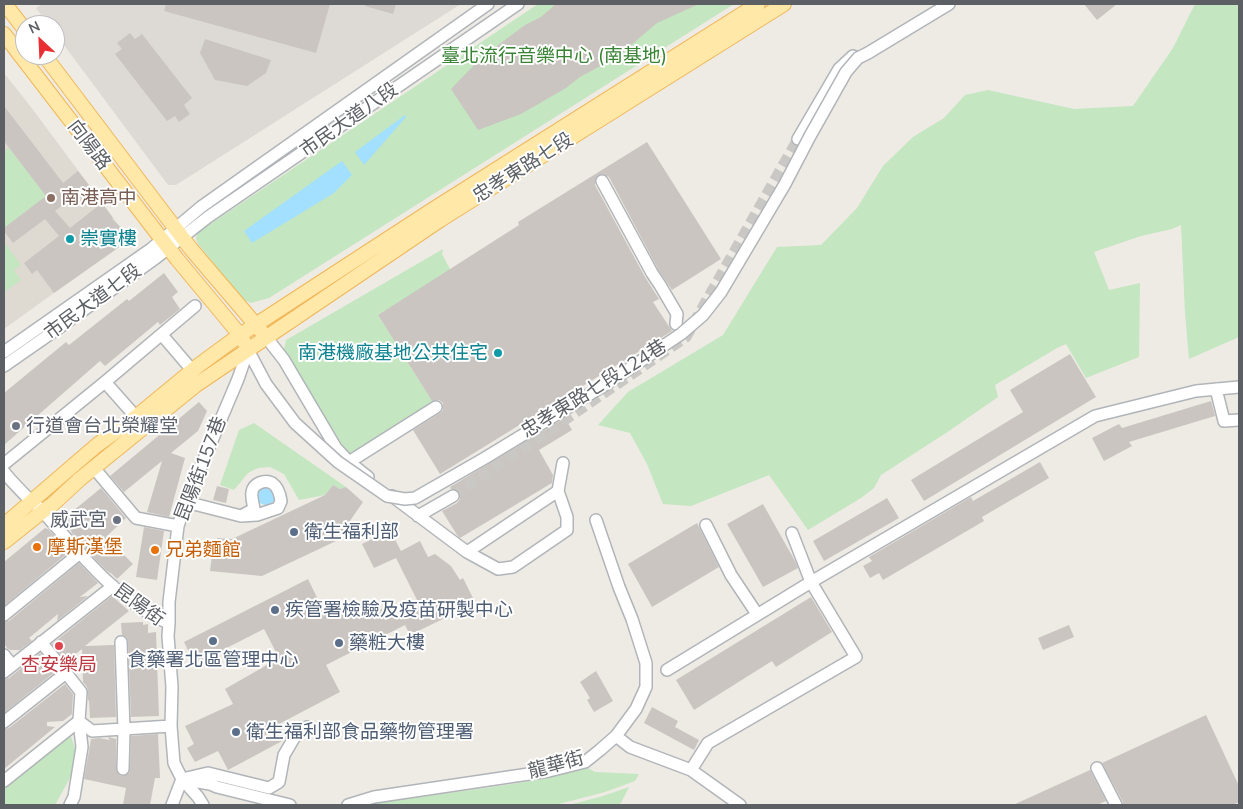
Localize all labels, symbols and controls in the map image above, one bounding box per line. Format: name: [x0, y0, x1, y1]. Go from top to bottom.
north arrow: [15, 15, 65, 65]
text: N: [25, 17, 43, 38]
park label: 臺北流行音樂中心 (南基地): [441, 45, 667, 67]
street label: 市民大道八段: [296, 78, 402, 162]
street label: 向陽路: [63, 115, 115, 175]
street label: 忠孝東路七段: [469, 128, 577, 208]
place label: 南港高中: [61, 187, 137, 209]
marker: 南港高中: [45, 192, 57, 204]
place label: 崇實樓: [80, 228, 137, 250]
marker: 崇實樓: [64, 233, 76, 245]
street label: 市民大道七段: [40, 259, 146, 345]
street label: 忠孝東路七段124巷: [517, 335, 671, 443]
place label: 南港機廠基地公共住宅: [298, 342, 488, 364]
marker: 南港機廠基地公共住宅: [492, 347, 504, 359]
street label: 昆陽街157巷: [171, 413, 231, 525]
place label: 行道會台北榮耀堂: [26, 415, 178, 437]
marker: 行道會台北榮耀堂: [10, 420, 22, 432]
place label: 威武宮: [50, 509, 107, 531]
marker: 威武宮: [111, 514, 123, 526]
place label: 衛生福利部: [304, 521, 399, 543]
marker: 衛生福利部: [288, 526, 300, 538]
place label: 摩斯漢堡: [47, 536, 123, 558]
place label: 兄弟麵館: [165, 539, 241, 561]
marker: 摩斯漢堡: [31, 541, 43, 553]
marker: 兄弟麵館: [149, 544, 161, 556]
street label: 昆陽街: [109, 579, 169, 631]
place label: 疾管署檢驗及疫苗研製中心: [285, 599, 513, 621]
marker: 疾管署檢驗及疫苗研製中心: [269, 604, 281, 616]
place label: 藥粧大樓: [349, 632, 425, 654]
marker: 食藥署北區管理中心: [207, 635, 219, 647]
marker: 藥粧大樓: [333, 637, 345, 649]
marker: 杏安樂局: [53, 640, 65, 652]
place label: 食藥署北區管理中心: [128, 649, 298, 671]
place label: 杏安樂局: [21, 654, 97, 676]
place label: 衛生福利部食品藥物管理署: [246, 721, 474, 743]
marker: 衛生福利部食品藥物管理署: [230, 726, 242, 738]
street label: 龍華街: [526, 747, 586, 783]

